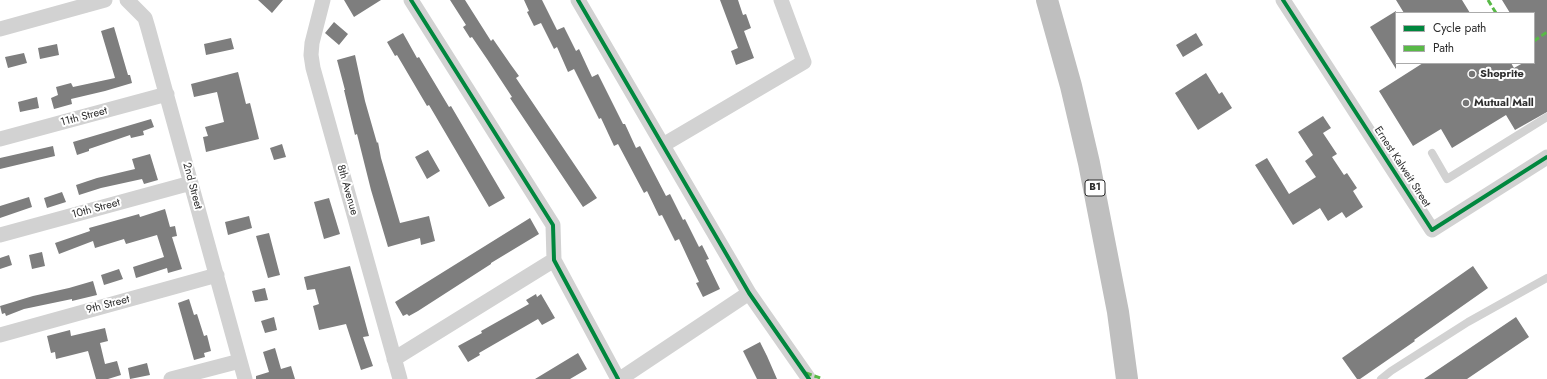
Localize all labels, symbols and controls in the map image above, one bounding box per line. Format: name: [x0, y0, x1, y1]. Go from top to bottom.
legend: [1395, 12, 1535, 64]
text: Cycle path: [1433, 19, 1486, 37]
text: Path: [1433, 39, 1454, 57]
place label: Shoprite: [1480, 67, 1524, 81]
marker: Shoprite: [1467, 69, 1477, 79]
place label: Mutual Mall: [1474, 96, 1534, 110]
marker: Mutual Mall: [1461, 98, 1471, 108]
street label: 11th Street: [59, 104, 109, 130]
street label: Ernest Kalweit Street: [1371, 124, 1433, 210]
street label: 2nd Street: [179, 161, 205, 211]
street label: 8th Avenue: [333, 163, 361, 217]
road number: B1: [1085, 180, 1105, 196]
street label: 10th Street: [70, 196, 122, 222]
street label: 9th Street: [85, 293, 131, 317]

